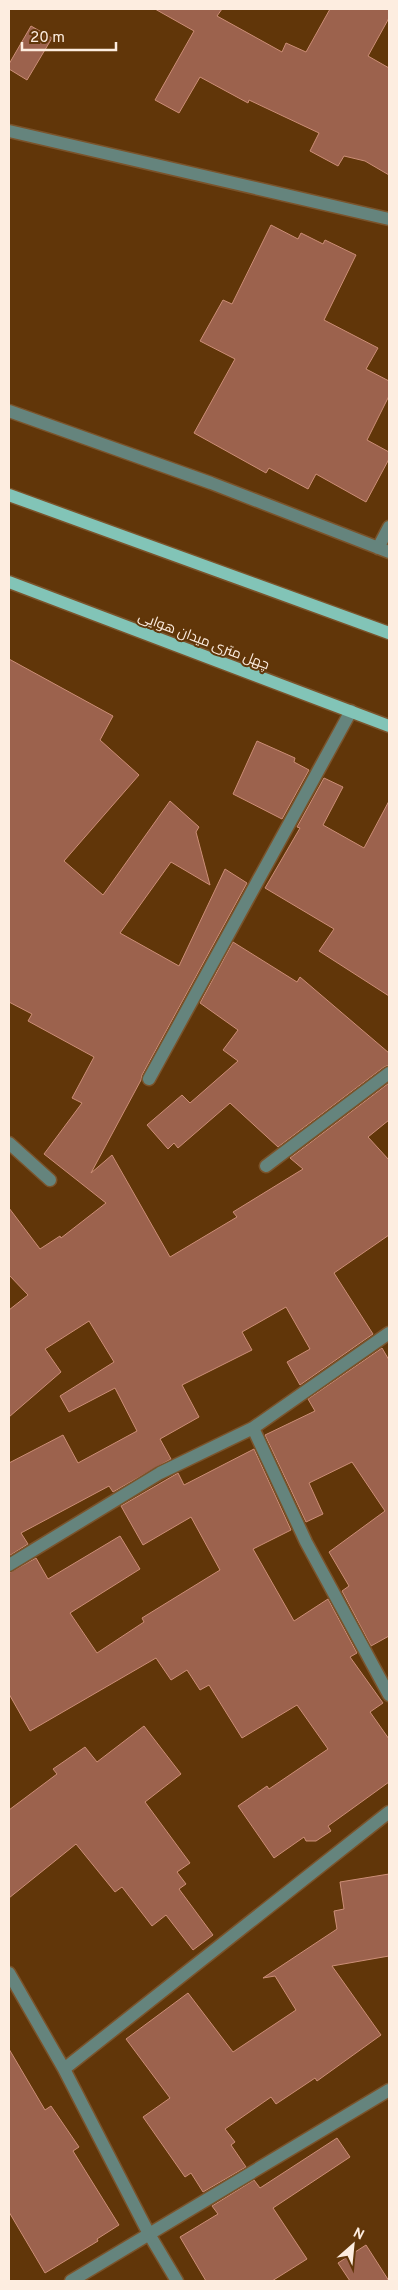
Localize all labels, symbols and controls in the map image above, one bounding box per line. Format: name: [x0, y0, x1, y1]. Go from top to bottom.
scale bar: [22, 20, 116, 52]
text: 20 m: [30, 29, 65, 48]
street label: چهل متری میدان هوایی: [135, 608, 272, 674]
north arrow: [328, 2220, 378, 2270]
text: N: [350, 2225, 367, 2245]

